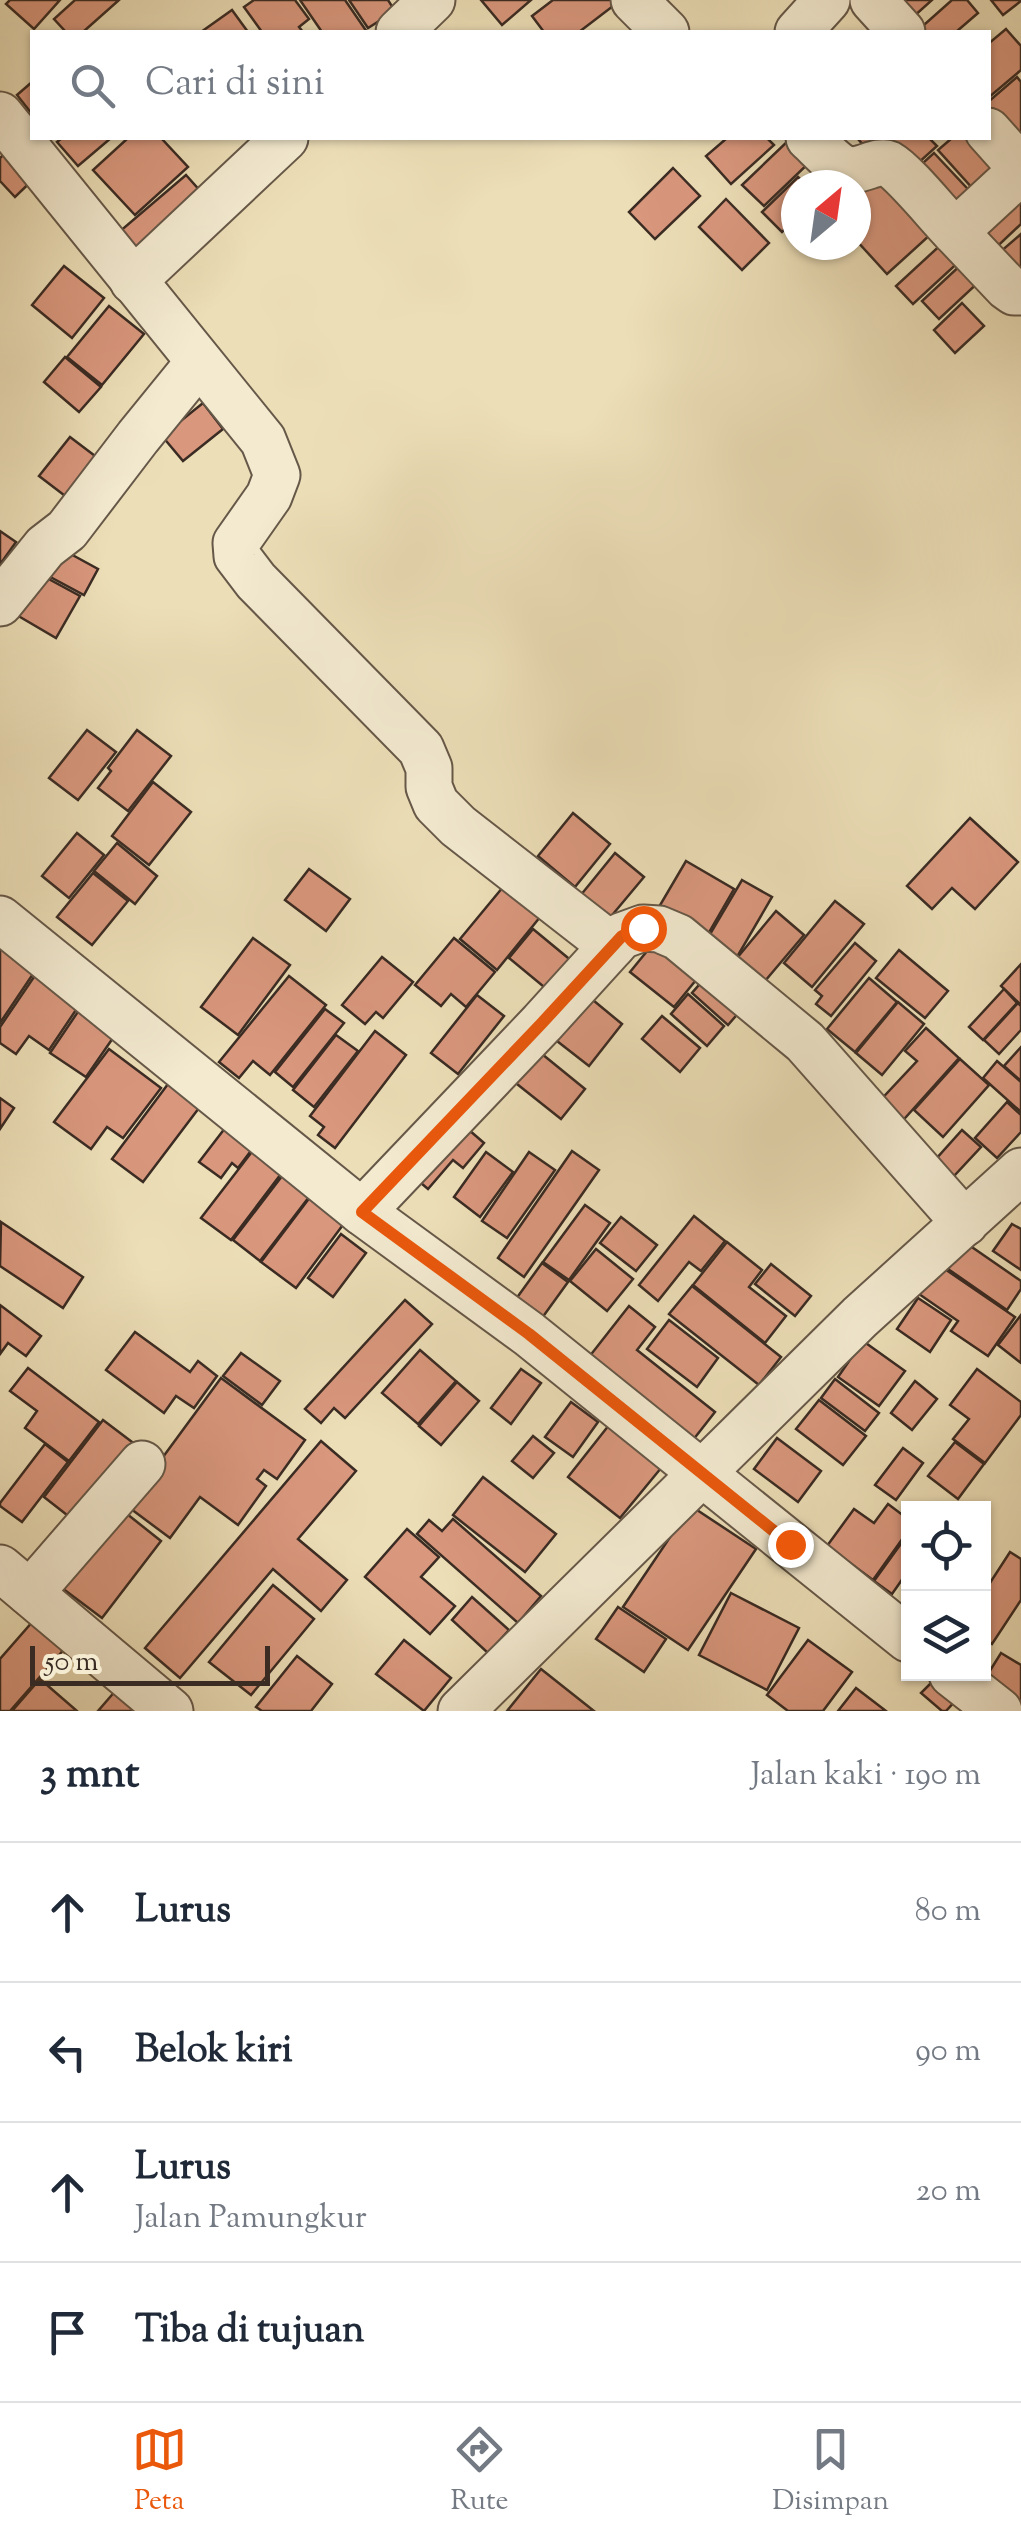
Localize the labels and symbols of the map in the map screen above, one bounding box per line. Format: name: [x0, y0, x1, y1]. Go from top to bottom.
north arrow: [781, 170, 871, 260]
route start: [621, 906, 667, 952]
route end: [768, 1522, 814, 1568]
scale bar: [30, 1641, 270, 1686]

